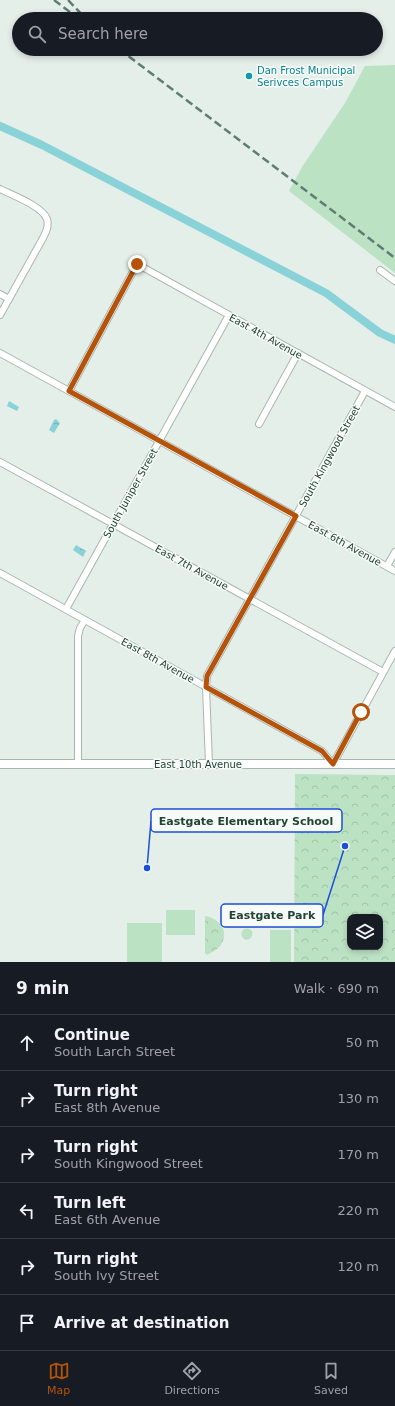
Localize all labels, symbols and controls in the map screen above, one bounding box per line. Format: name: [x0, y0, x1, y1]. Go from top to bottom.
search box: [12, 12, 383, 56]
icon: search: [26, 23, 48, 45]
text: Search here: [58, 25, 148, 43]
place label: Dan Frost Municipal Serivces Campus: [257, 65, 355, 88]
marker: Dan Frost Municipal Serivces Campus: [244, 71, 254, 81]
route end: [128, 255, 146, 273]
street label: East 4th Avenue: [227, 312, 304, 361]
street label: South Kingwood Street: [297, 403, 362, 509]
street label: South Juniper Street: [101, 446, 160, 540]
street label: East 6th Avenue: [306, 519, 383, 568]
street label: East 7th Avenue: [153, 543, 230, 592]
street label: East 8th Avenue: [119, 636, 196, 685]
route start: [352, 703, 370, 721]
street label: East 10th Avenue: [154, 759, 242, 770]
callout: Eastgate Elementary School: [151, 809, 342, 832]
text: Eastgate Elementary School: [159, 815, 333, 828]
callout: Eastgate Park: [221, 904, 323, 927]
text: Eastgate Park: [229, 909, 316, 922]
map controls: [347, 914, 383, 950]
button: layers: [347, 914, 383, 950]
text: 9 min: [16, 978, 69, 998]
text: Walk · 690 m: [294, 981, 379, 996]
text: Continue: [54, 1026, 130, 1044]
icon: ahead: [16, 1032, 38, 1054]
text: 50 m: [346, 1035, 379, 1050]
text: South Larch Street: [54, 1044, 175, 1059]
text: Turn right: [54, 1082, 138, 1100]
icon: right: [16, 1088, 38, 1110]
text: 130 m: [337, 1091, 379, 1106]
text: East 8th Avenue: [54, 1100, 160, 1115]
text: Turn right: [54, 1138, 138, 1156]
icon: right: [16, 1144, 38, 1166]
text: 170 m: [337, 1147, 379, 1162]
text: South Kingwood Street: [54, 1156, 203, 1171]
text: Turn left: [54, 1194, 126, 1212]
icon: left: [16, 1200, 38, 1222]
text: 220 m: [337, 1203, 379, 1218]
text: East 6th Avenue: [54, 1212, 160, 1227]
text: Turn right: [54, 1250, 138, 1268]
icon: right: [16, 1256, 38, 1278]
text: 120 m: [337, 1259, 379, 1274]
text: South Ivy Street: [54, 1268, 159, 1283]
icon: arrive: [16, 1312, 38, 1334]
text: Arrive at destination: [54, 1314, 229, 1332]
tab: Map: [47, 1360, 70, 1397]
tab: Directions: [164, 1360, 220, 1397]
tab: Saved: [314, 1360, 348, 1397]

